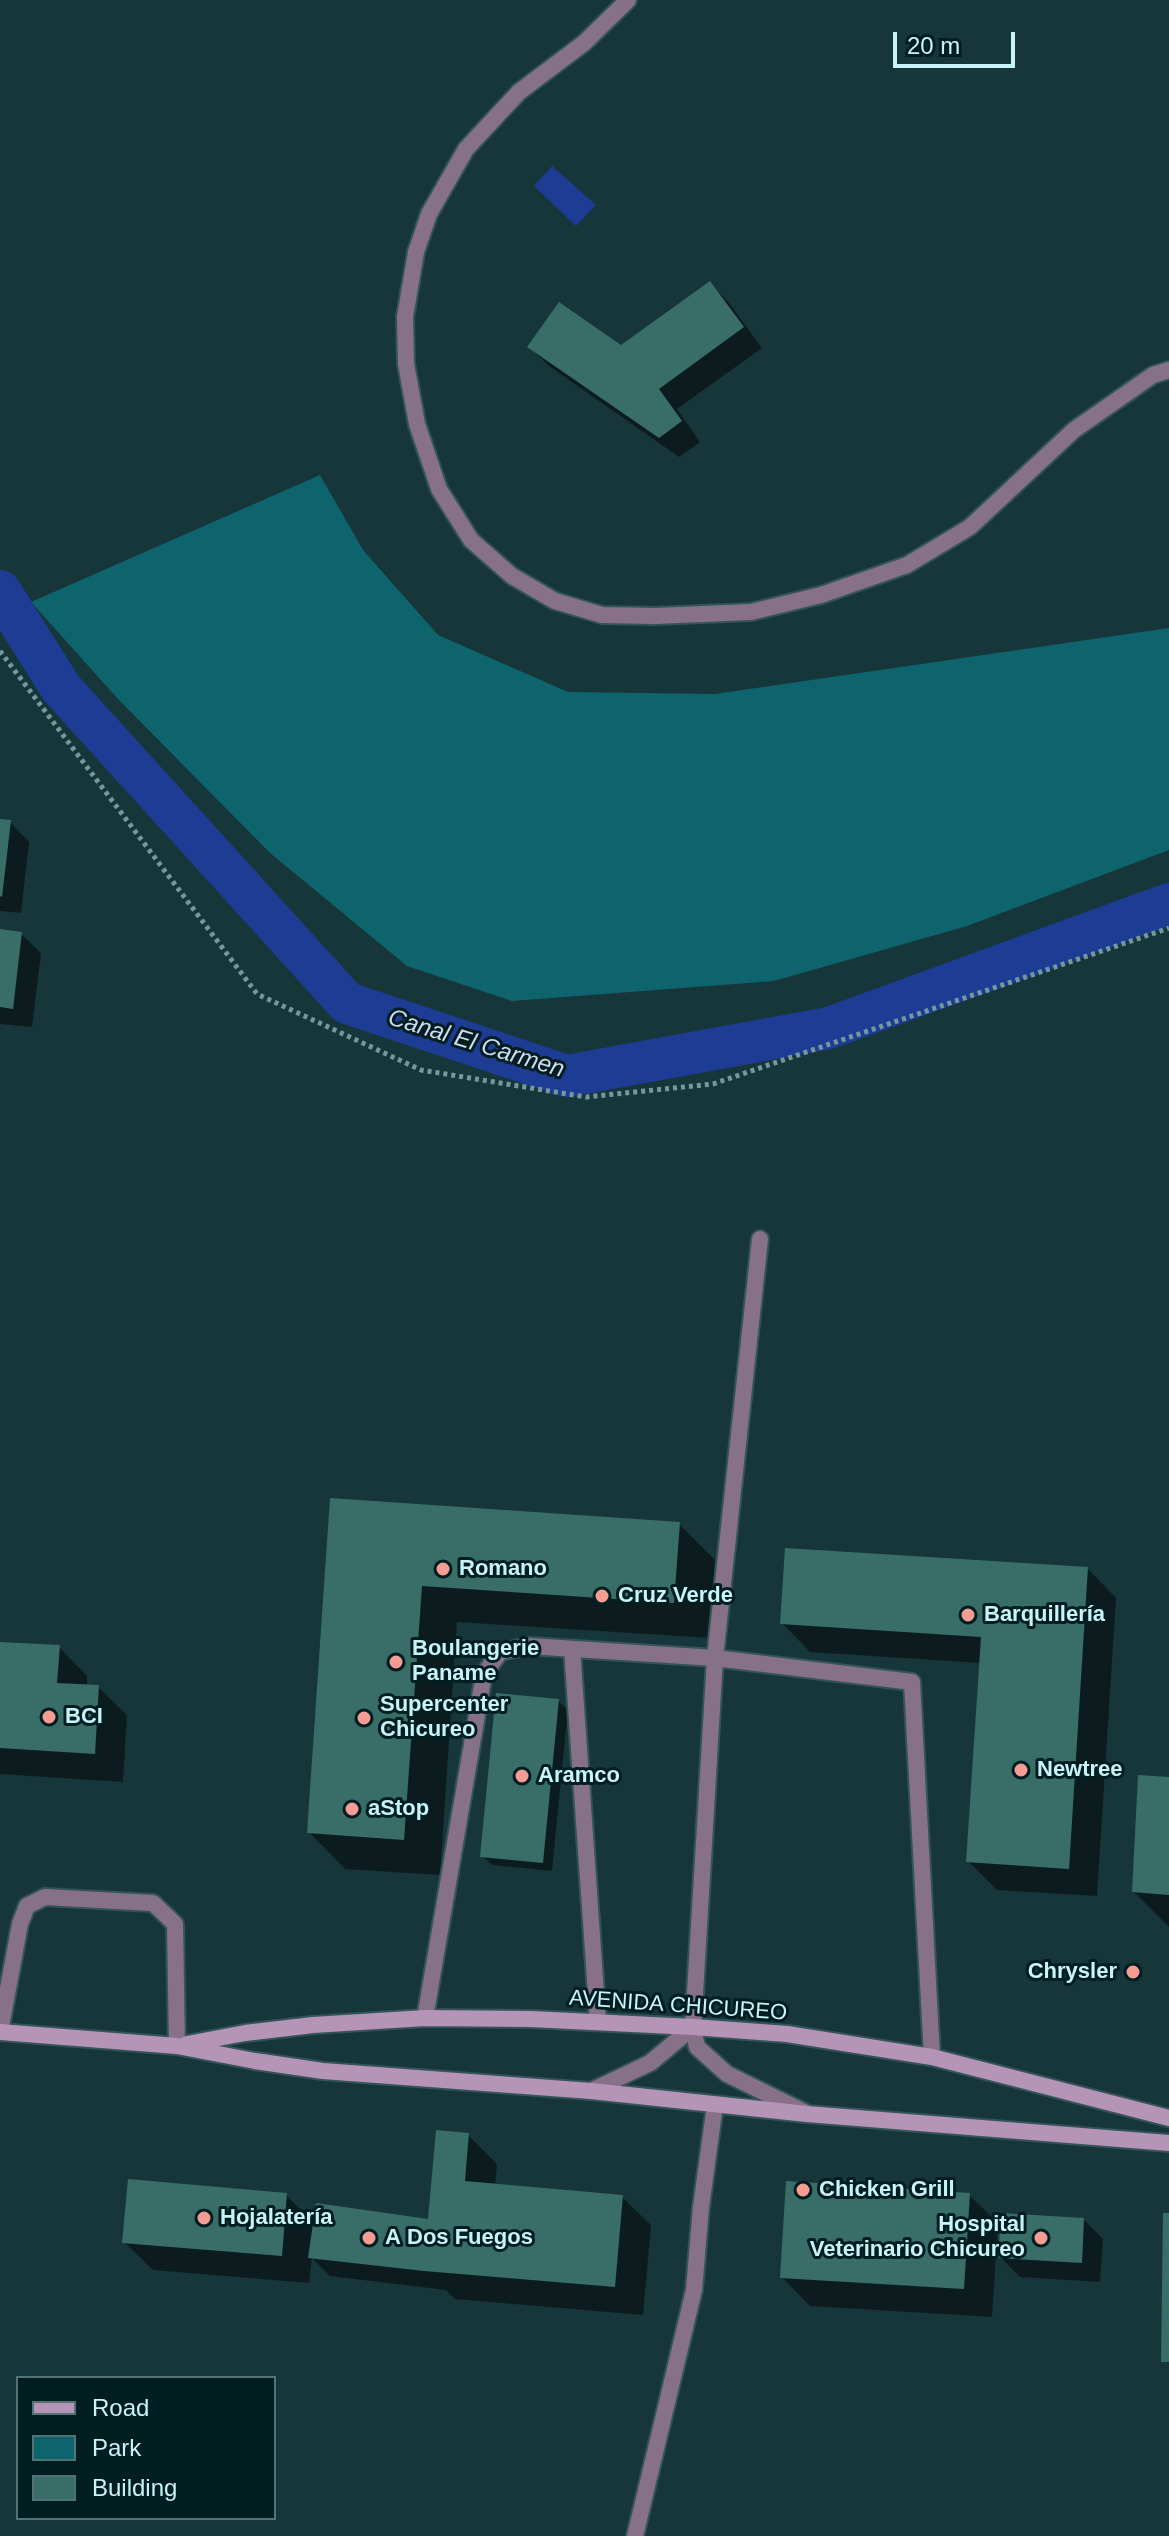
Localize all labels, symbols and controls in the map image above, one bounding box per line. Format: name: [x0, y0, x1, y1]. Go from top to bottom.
scale bar: [897, 16, 1019, 66]
text: 20 m: [907, 32, 960, 59]
water label: Canal El Carmen: [384, 1004, 568, 1084]
place label: Romano: [459, 1556, 547, 1582]
marker: Romano: [434, 1560, 452, 1578]
place label: Cruz Verde: [618, 1583, 733, 1609]
marker: Cruz Verde: [593, 1587, 611, 1605]
place label: Barquillería: [984, 1602, 1105, 1628]
marker: Barquillería: [959, 1606, 977, 1624]
place label: Boulangerie Paname: [412, 1636, 539, 1688]
marker: Boulangerie Paname: [387, 1653, 405, 1671]
place label: Supercenter Chicureo: [380, 1692, 508, 1744]
place label: BCI: [65, 1704, 103, 1730]
marker: BCI: [40, 1708, 58, 1726]
marker: Supercenter Chicureo: [355, 1709, 373, 1727]
place label: Newtree: [1037, 1757, 1123, 1783]
marker: Newtree: [1012, 1761, 1030, 1779]
place label: Aramco: [538, 1763, 620, 1789]
marker: Aramco: [513, 1767, 531, 1785]
place label: aStop: [368, 1796, 429, 1822]
marker: aStop: [343, 1800, 361, 1818]
place label: Chrysler: [1028, 1959, 1117, 1985]
marker: Chrysler: [1124, 1963, 1142, 1981]
street label: AVENIDA CHICUREO: [568, 1985, 788, 2027]
place label: Chicken Grill: [819, 2177, 955, 2203]
marker: Chicken Grill: [794, 2181, 812, 2199]
place label: Hojalatería: [220, 2205, 332, 2231]
marker: Hojalatería: [195, 2209, 213, 2227]
place label: Hospital Veterinario Chicureo: [810, 2212, 1025, 2264]
place label: A Dos Fuegos: [385, 2225, 533, 2251]
marker: A Dos Fuegos: [360, 2229, 378, 2247]
marker: Hospital Veterinario Chicureo: [1032, 2229, 1050, 2247]
legend: [16, 2376, 276, 2520]
text: Road: [92, 2394, 149, 2421]
text: Park: [92, 2434, 141, 2461]
text: Building: [92, 2474, 177, 2501]

